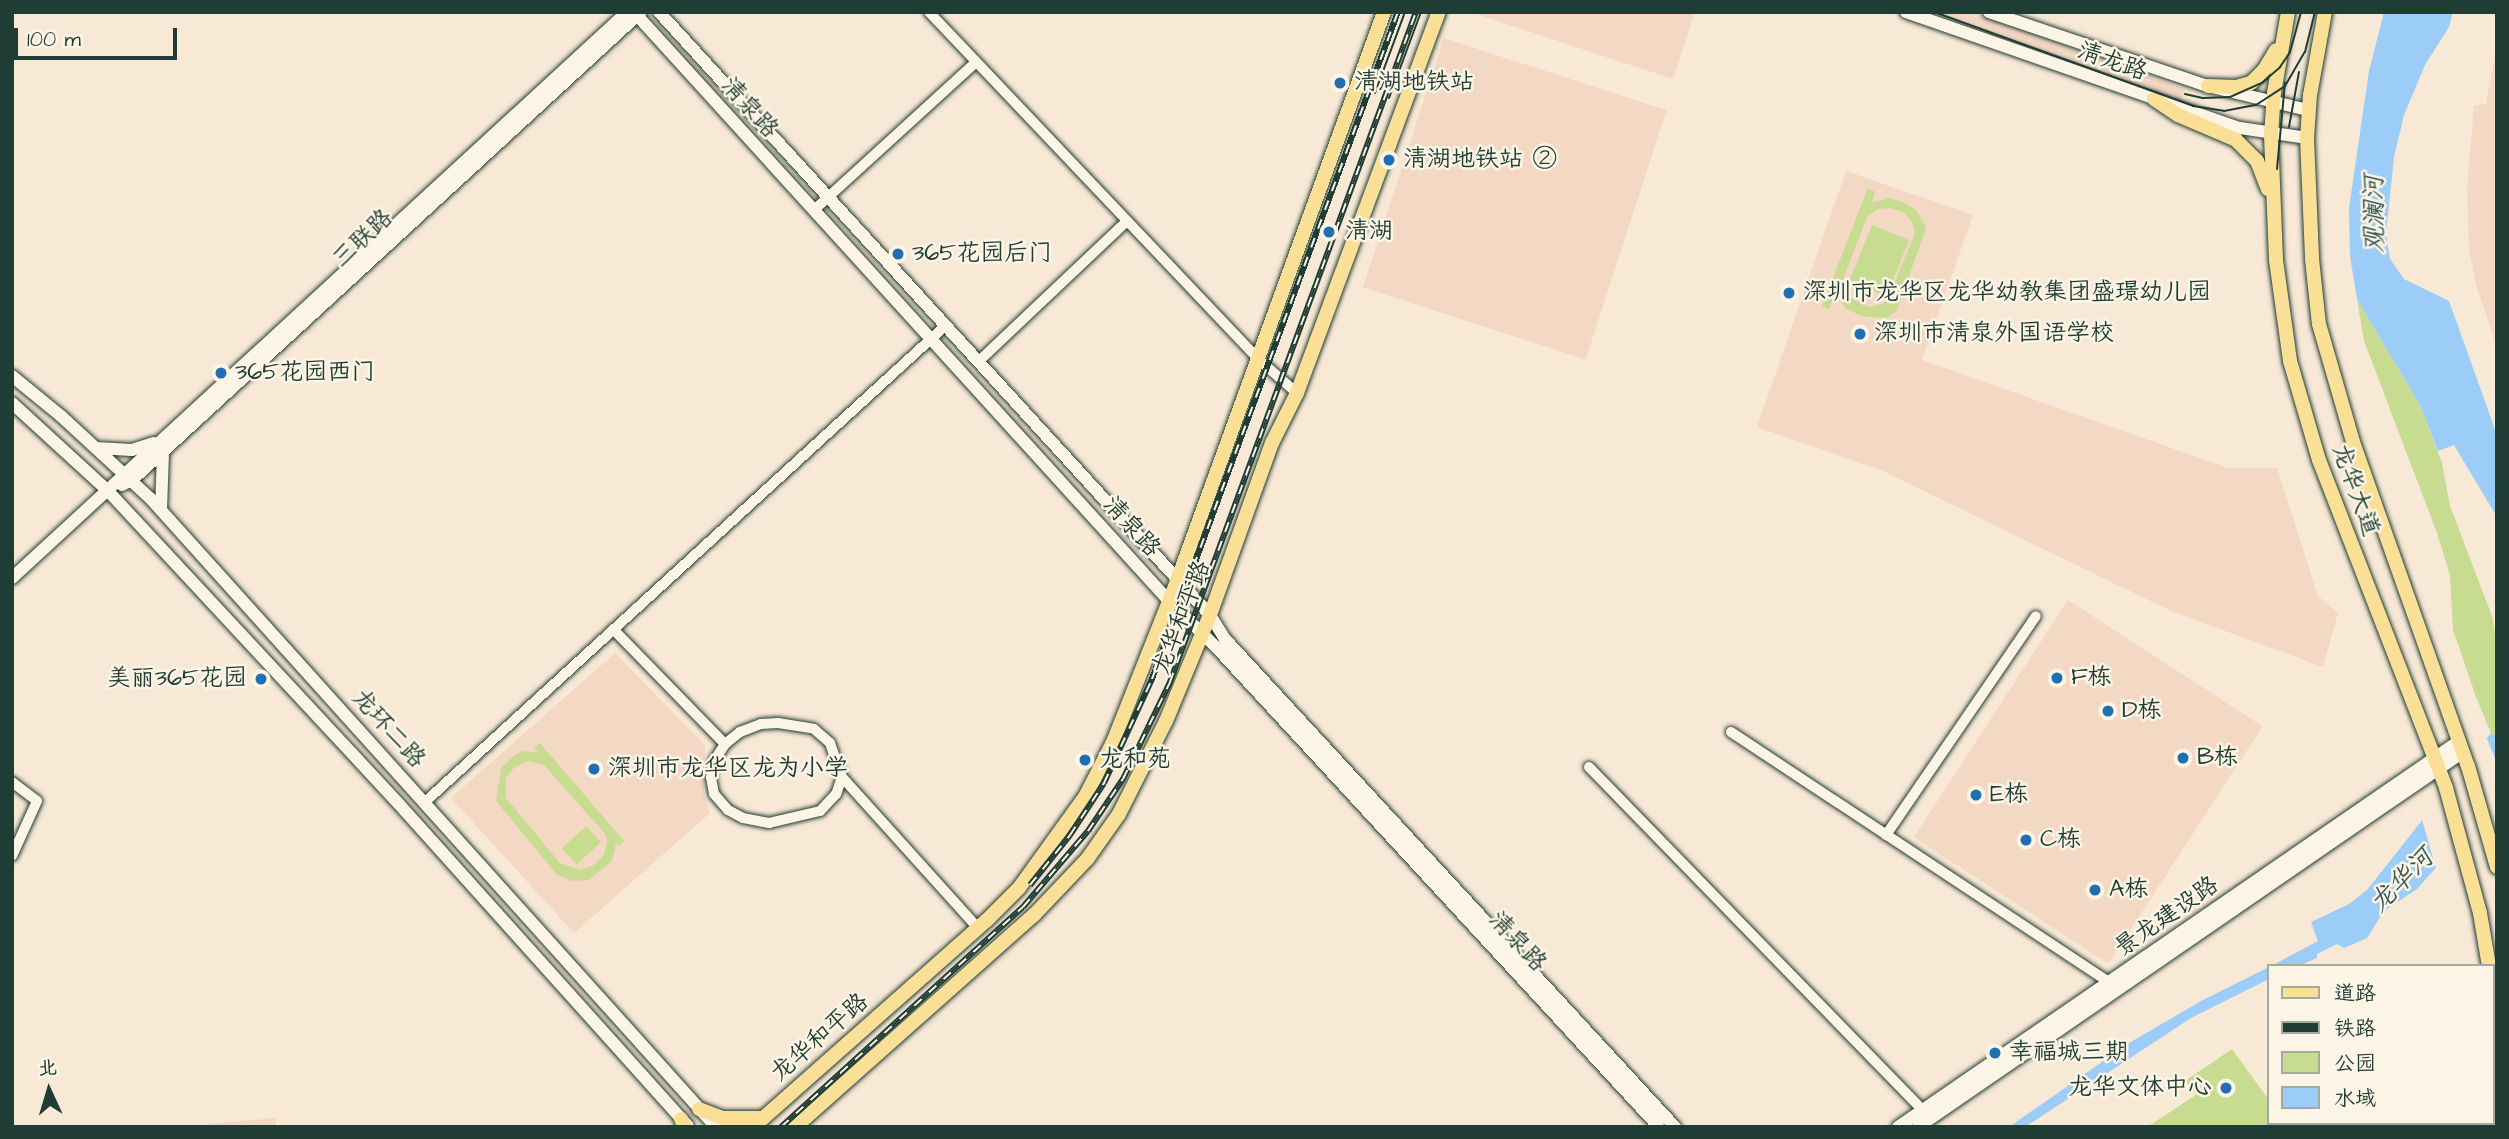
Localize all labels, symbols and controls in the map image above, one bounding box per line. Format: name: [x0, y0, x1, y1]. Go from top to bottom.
scale bar: [18, 14, 180, 58]
text: 100 m: [27, 25, 81, 54]
street label: 清龙路: [2073, 37, 2151, 87]
place label: 清湖地铁站: [1354, 69, 1474, 97]
street label: 清泉路: [714, 72, 784, 144]
marker: 清湖地铁站: [1332, 75, 1348, 91]
place label: 清湖地铁站 ②: [1403, 146, 1557, 174]
marker: 清湖地铁站 ②: [1381, 152, 1397, 168]
water label: 观澜河: [2359, 175, 2391, 253]
street label: 三联路: [327, 204, 399, 274]
place label: 清湖: [1345, 218, 1393, 246]
marker: 清湖: [1319, 222, 1339, 242]
place label: 365花园后门: [912, 240, 1052, 268]
marker: 365花园后门: [890, 246, 906, 262]
place label: 深圳市龙华区龙华幼教集团盛璟幼儿园: [1803, 279, 2211, 307]
marker: 深圳市龙华区龙华幼教集团盛璟幼儿园: [1781, 285, 1797, 301]
place label: 深圳市清泉外国语学校: [1874, 320, 2114, 348]
marker: 深圳市清泉外国语学校: [1852, 326, 1868, 342]
place label: 365花园西门: [235, 359, 375, 387]
marker: 365花园西门: [213, 365, 229, 381]
street label: 龙华大道: [2325, 440, 2385, 540]
street label: 清泉路: [1096, 491, 1166, 563]
street label: 龙华和平路: [1147, 557, 1217, 679]
place label: F栋: [2071, 664, 2112, 692]
place label: 美丽365花园: [107, 665, 247, 693]
marker: F栋: [2049, 670, 2065, 686]
marker: 美丽365花园: [253, 671, 269, 687]
street label: 龙环二路: [345, 684, 431, 774]
place label: D栋: [2122, 697, 2162, 725]
marker: D栋: [2100, 703, 2116, 719]
place label: B栋: [2197, 744, 2238, 772]
place label: 龙和苑: [1099, 746, 1171, 774]
marker: B栋: [2175, 750, 2191, 766]
marker: 龙和苑: [1077, 752, 1093, 768]
place label: 深圳市龙华区龙为小学: [608, 755, 848, 783]
marker: 深圳市龙华区龙为小学: [586, 761, 602, 777]
place label: E栋: [1990, 781, 2028, 809]
marker: E栋: [1968, 787, 1984, 803]
place label: C栋: [2040, 826, 2081, 854]
marker: C栋: [2018, 832, 2034, 848]
water label: 龙华河: [2363, 842, 2441, 920]
street label: 景龙建设路: [2110, 871, 2224, 963]
place label: A栋: [2109, 876, 2148, 904]
marker: A栋: [2087, 882, 2103, 898]
street label: 清泉路: [1482, 906, 1552, 978]
legend: [2268, 964, 2495, 1125]
text: 道路: [2334, 979, 2376, 1008]
street label: 龙华和平路: [765, 988, 875, 1088]
text: 铁路: [2334, 1014, 2376, 1043]
place label: 幸福城三期: [2009, 1039, 2129, 1067]
marker: 幸福城三期: [1987, 1045, 2003, 1061]
text: 公园: [2334, 1049, 2376, 1078]
text: 北: [37, 1054, 58, 1083]
north arrow: [14, 1055, 84, 1125]
place label: 龙华文体中心: [2068, 1074, 2212, 1102]
marker: 龙华文体中心: [2218, 1080, 2234, 1096]
text: 水域: [2334, 1084, 2376, 1113]

